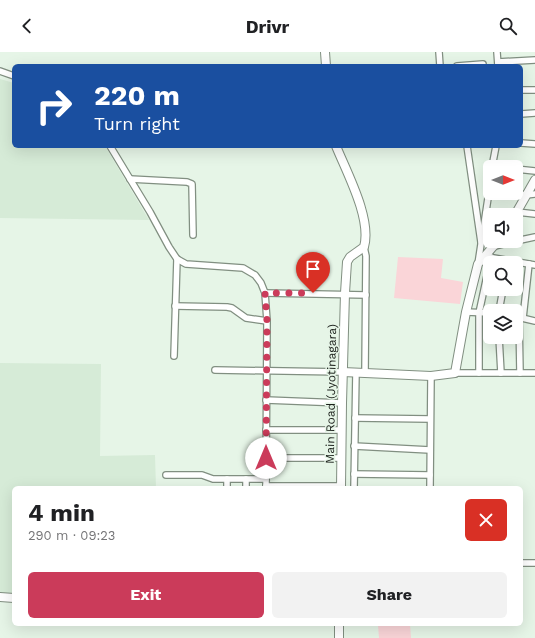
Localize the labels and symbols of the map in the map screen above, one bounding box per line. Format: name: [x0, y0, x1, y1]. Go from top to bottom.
north arrow: [483, 160, 523, 200]
pin: [296, 252, 330, 293]
street label: Main Road (Jyotinagara): [323, 324, 339, 464]
position arrow: [245, 437, 287, 479]

